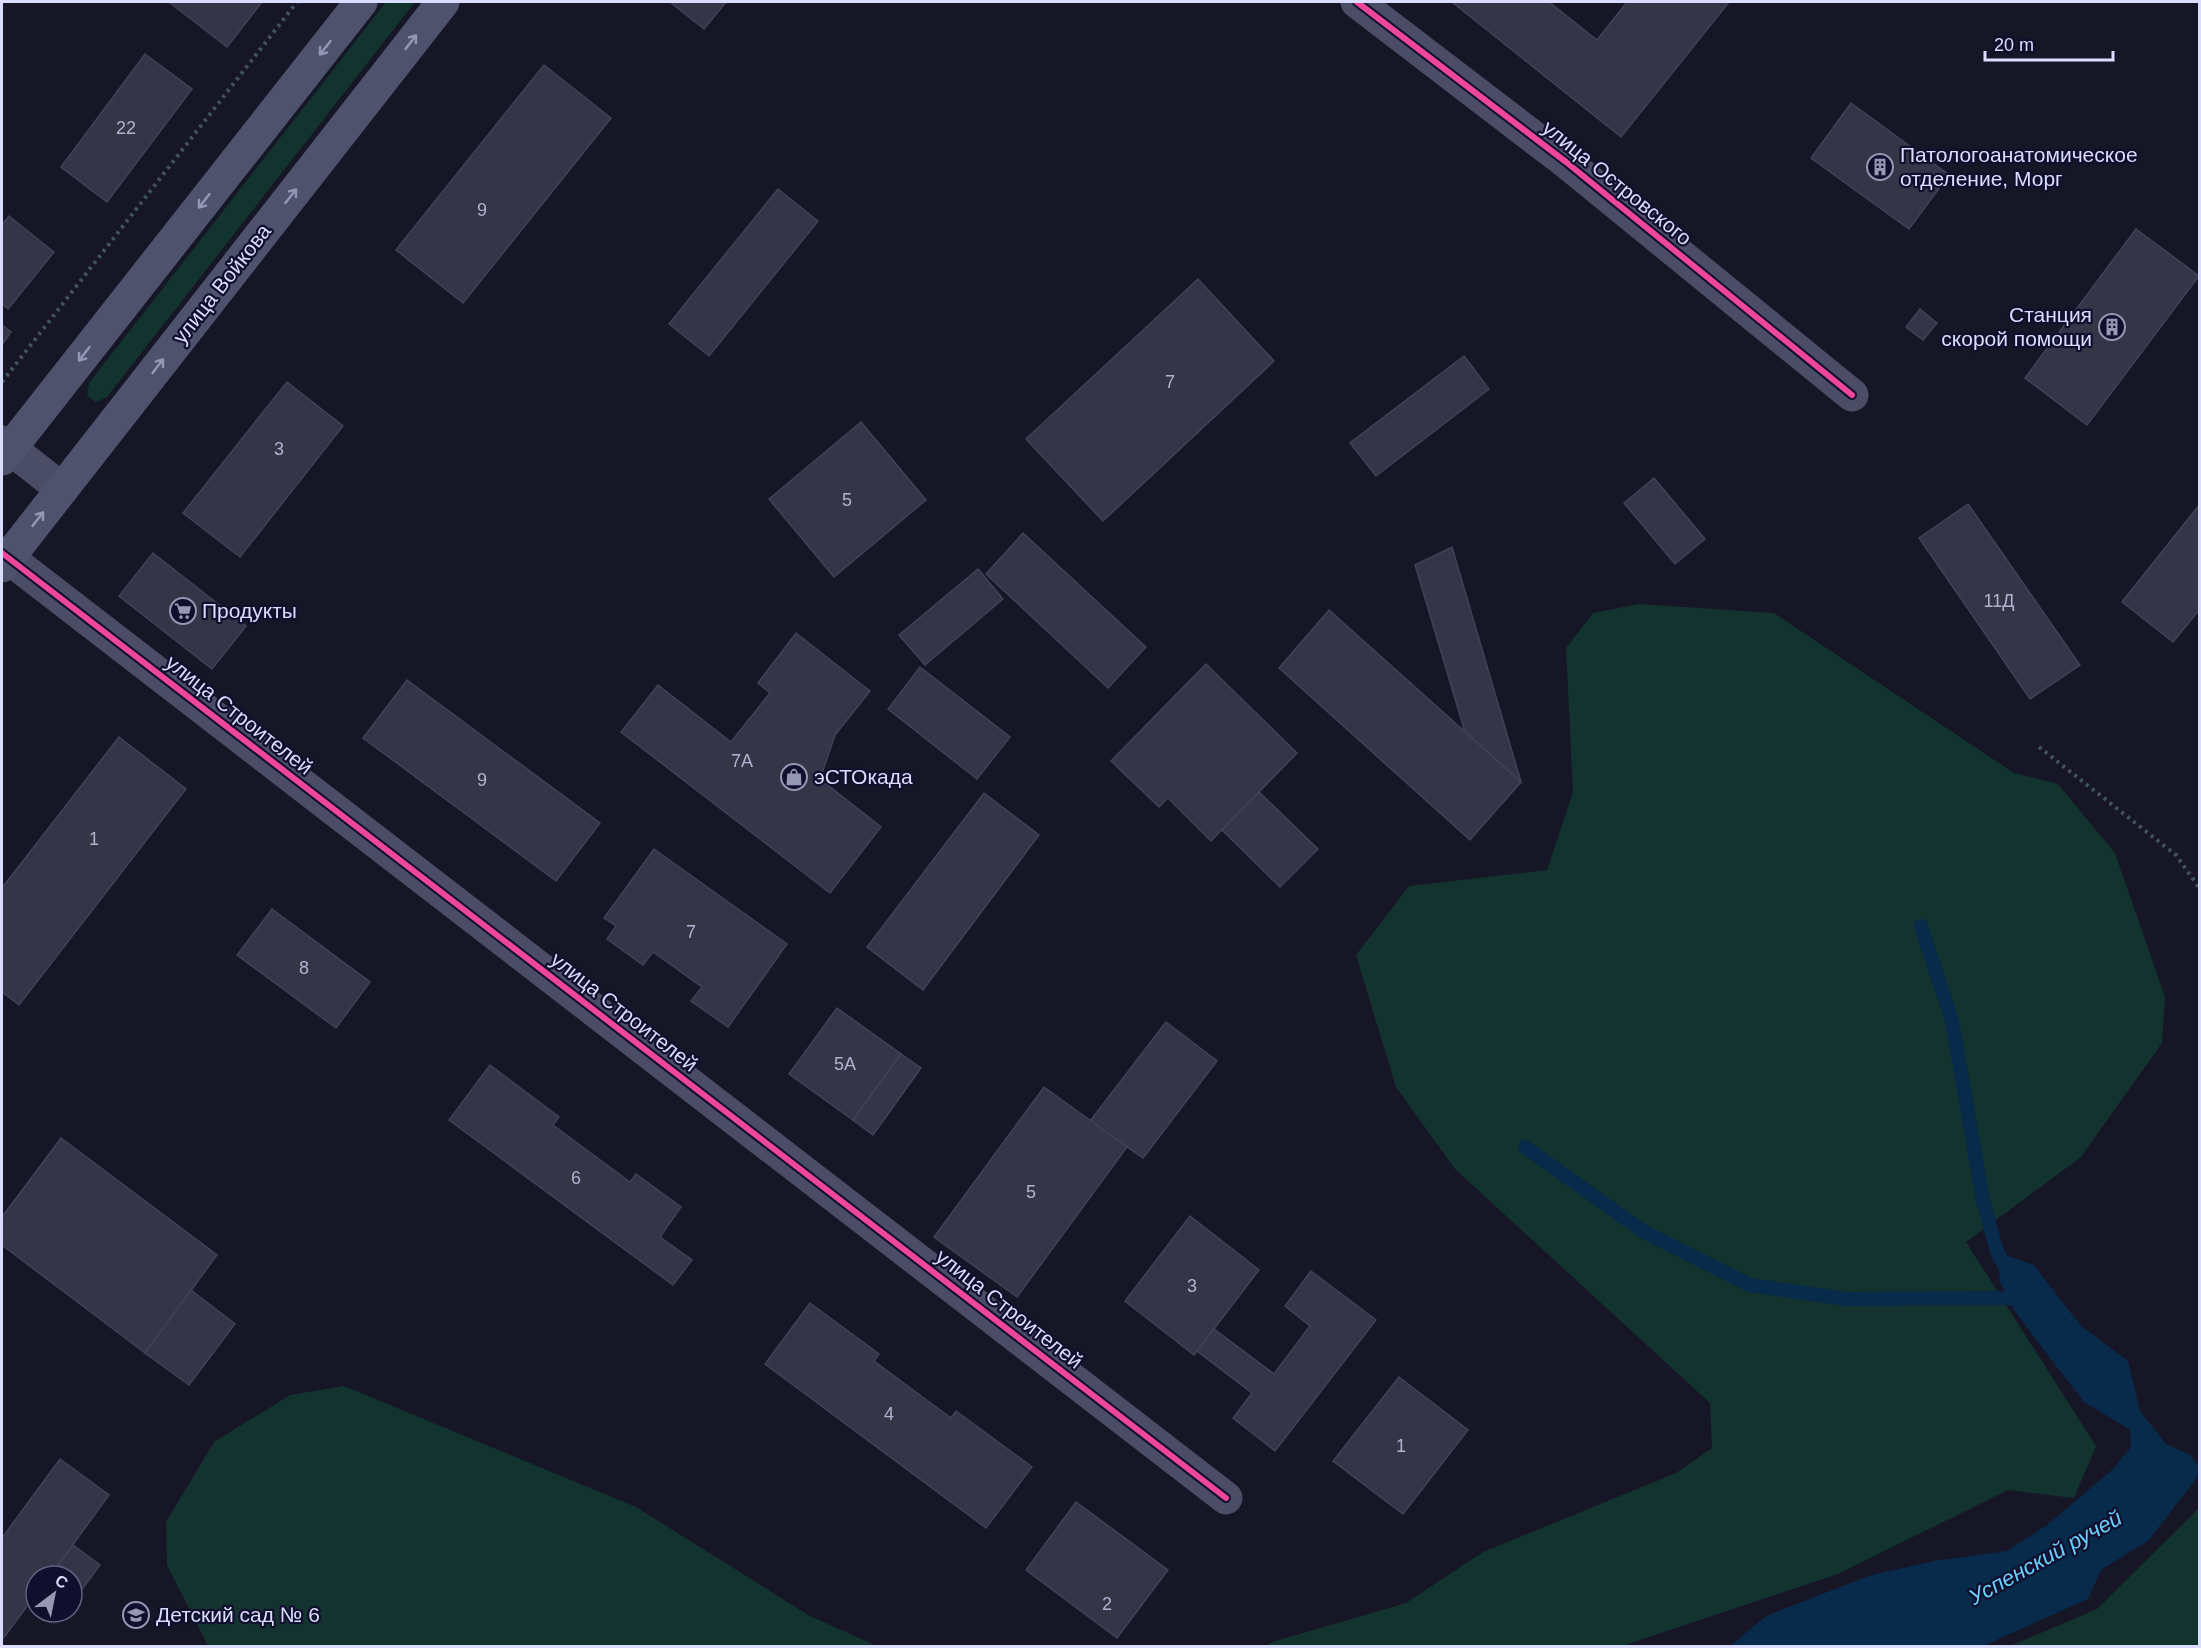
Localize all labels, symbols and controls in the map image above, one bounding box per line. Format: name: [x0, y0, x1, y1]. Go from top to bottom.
scale bar: [1985, 24, 2112, 62]
one-way arrow: [405, 35, 418, 51]
text: 20 m: [1994, 35, 2034, 55]
one-way arrow: [318, 39, 331, 55]
street label: улица Островского: [1538, 116, 1696, 250]
house number: 22: [116, 118, 136, 138]
place label: Патологоанатомическое отделение, Морг: [1900, 143, 2138, 190]
building icon: Патологоанатомическое отделение, Морг: [1865, 152, 1895, 182]
one-way arrow: [285, 188, 298, 204]
one-way arrow: [198, 193, 211, 209]
house number: 9: [477, 200, 487, 220]
street label: улица Войкова: [168, 219, 275, 348]
place label: Станция скорой помощи: [1941, 303, 2092, 350]
building icon: Станция скорой помощи: [2097, 312, 2127, 342]
one-way arrow: [77, 346, 90, 362]
one-way arrow: [151, 358, 164, 374]
house number: 7: [1165, 372, 1175, 392]
house number: 3: [274, 439, 284, 459]
house number: 5: [842, 490, 852, 510]
one-way arrow: [31, 512, 44, 528]
house number: 11Д: [1984, 591, 2014, 611]
supermarket icon: Продукты: [168, 596, 198, 626]
place label: Продукты: [202, 599, 297, 622]
street label: улица Строителей: [162, 650, 317, 779]
house number: 7А: [731, 751, 753, 771]
shop icon: эСТОкада: [779, 762, 809, 792]
place label: эСТОкада: [814, 765, 913, 788]
house number: 9: [477, 770, 487, 790]
house number: 1: [89, 829, 99, 849]
house number: 7: [686, 922, 696, 942]
street label: улица Строителей: [547, 947, 702, 1076]
house number: 8: [299, 958, 309, 978]
house number: 5А: [834, 1054, 856, 1074]
house number: 6: [571, 1168, 581, 1188]
house number: 5: [1026, 1182, 1036, 1202]
street label: улица Строителей: [932, 1244, 1087, 1373]
house number: 3: [1187, 1276, 1197, 1296]
house number: 4: [884, 1404, 894, 1424]
house number: 1: [1396, 1436, 1406, 1456]
water label: Успенский ручей: [1963, 1505, 2126, 1610]
north arrow: [24, 1564, 84, 1624]
text: С: [52, 1571, 71, 1592]
house number: 2: [1102, 1594, 1112, 1614]
school or university icon: Детский сад № 6: [121, 1600, 151, 1630]
place label: Детский сад № 6: [156, 1603, 320, 1626]

